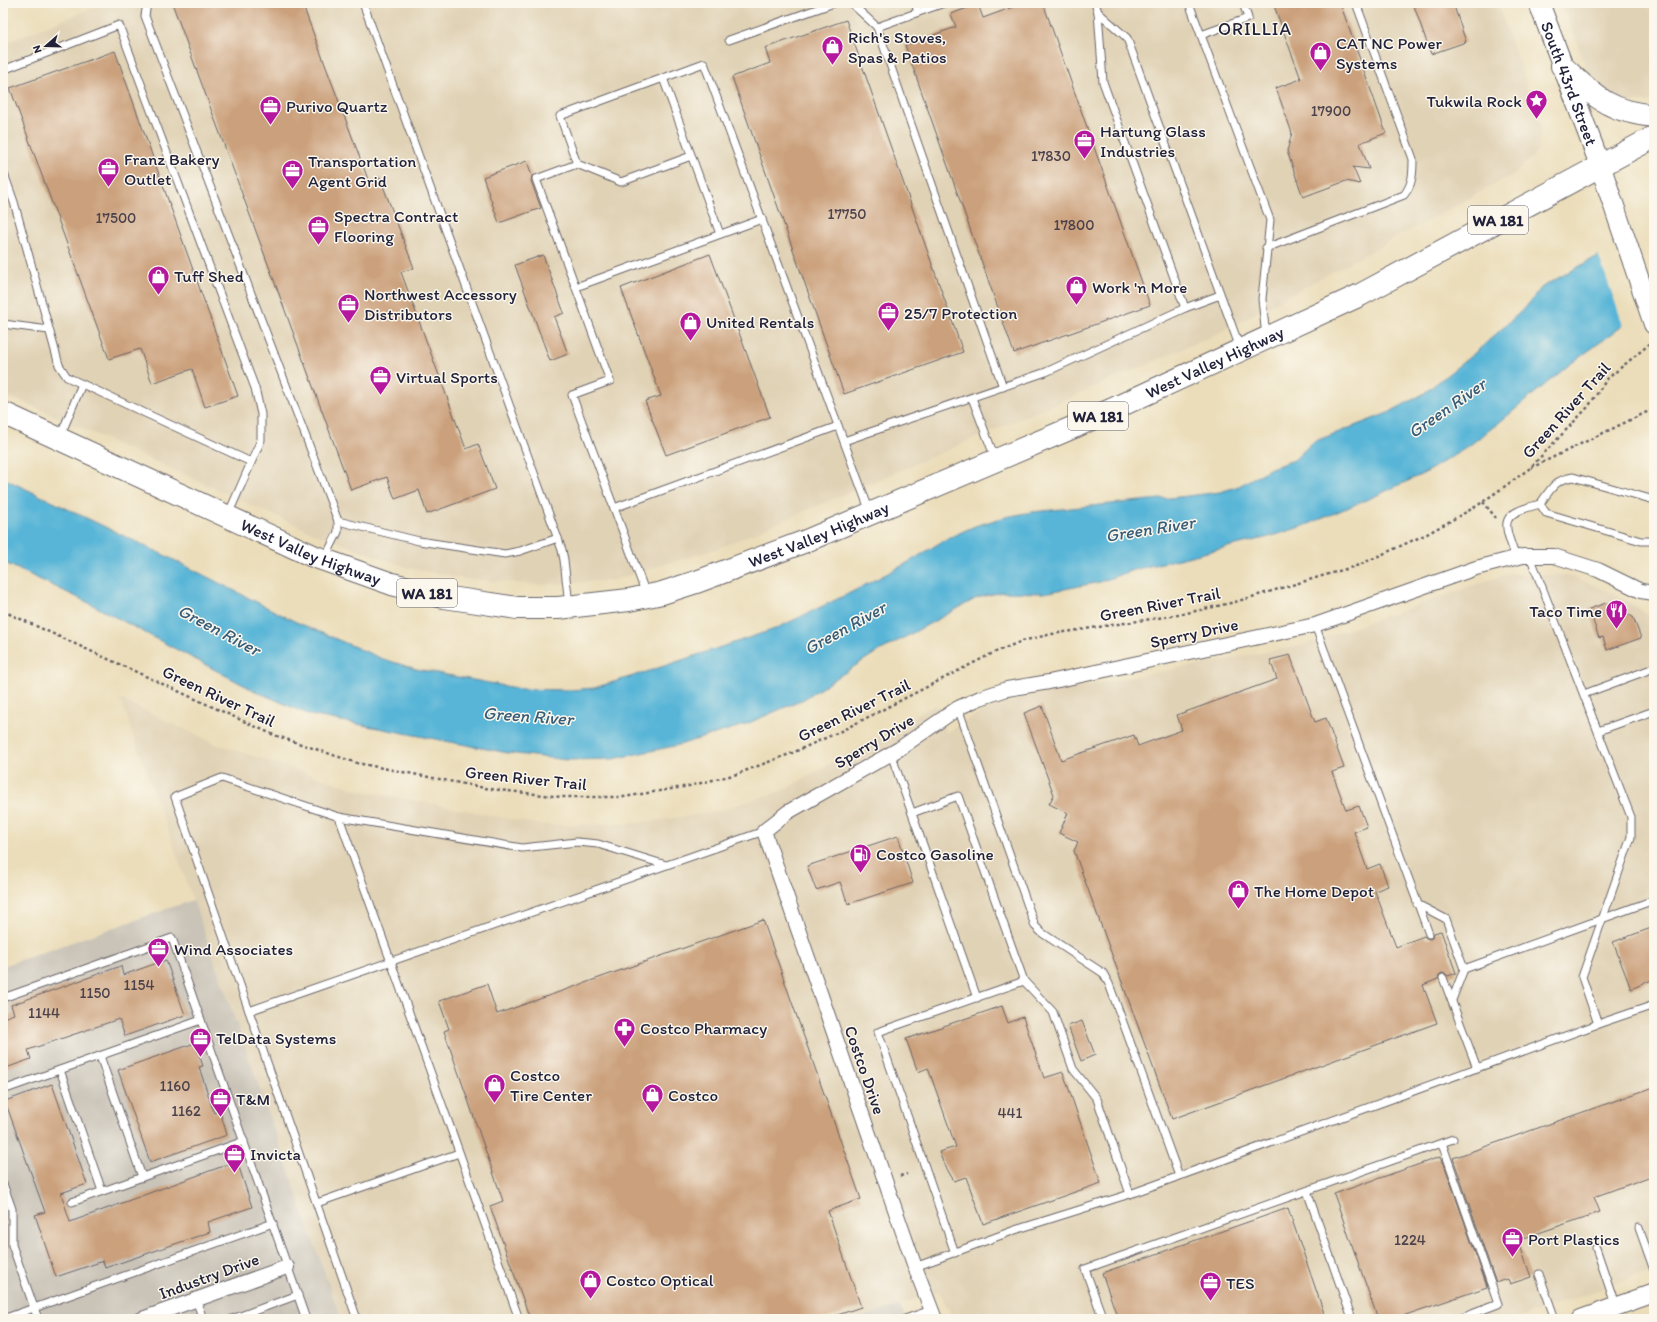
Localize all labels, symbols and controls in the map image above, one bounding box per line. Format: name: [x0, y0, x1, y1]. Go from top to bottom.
district label: ORILLIA: [1218, 18, 1292, 40]
street label: South 43rd Street: [1537, 19, 1602, 148]
north arrow: [26, 26, 66, 66]
place label: Rich's Stoves, Spas & Patios: [848, 27, 947, 67]
place label: CAT NC Power Systems: [1336, 33, 1442, 73]
shop icon: Rich's Stoves, Spas & Patios: [819, 34, 845, 67]
shop icon: CAT NC Power Systems: [1308, 40, 1334, 73]
text: N: [30, 44, 44, 55]
place icon: Tukwila Rock: [1524, 88, 1550, 121]
place label: Tukwila Rock: [1427, 91, 1522, 111]
office icon: Purivo Quartz: [257, 93, 283, 126]
place label: Purivo Quartz: [286, 96, 388, 116]
house number: 17900: [1311, 102, 1351, 120]
place label: Hartung Glass Industries: [1100, 121, 1206, 161]
office icon: Hartung Glass Industries: [1072, 128, 1098, 161]
house number: 17830: [1031, 147, 1071, 165]
place label: Franz Bakery Outlet: [124, 149, 220, 189]
place label: Transportation Agent Grid: [308, 151, 416, 191]
office icon: Franz Bakery Outlet: [95, 156, 121, 189]
office icon: Transportation Agent Grid: [280, 158, 306, 191]
house number: 17750: [828, 205, 866, 223]
place label: Spectra Contract Flooring: [334, 206, 458, 246]
road number: WA 181: [1468, 206, 1528, 234]
house number: 17500: [96, 209, 136, 227]
office icon: Spectra Contract Flooring: [305, 213, 331, 246]
house number: 17800: [1053, 216, 1095, 234]
shop icon: Tuff Shed: [145, 263, 171, 296]
place label: Tuff Shed: [174, 266, 244, 286]
shop icon: Work 'n More: [1063, 274, 1089, 307]
place label: Work 'n More: [1092, 277, 1187, 297]
place label: Northwest Accessory Distributors: [364, 284, 517, 324]
office icon: Northwest Accessory Distributors: [336, 291, 362, 324]
office icon: 25/7 Protection: [876, 300, 902, 333]
place label: 25/7 Protection: [904, 303, 1017, 323]
shop icon: United Rentals: [678, 309, 704, 342]
place label: United Rentals: [706, 312, 814, 332]
street label: West Valley Highway: [1142, 322, 1287, 403]
street label: Green River Trail: [1518, 358, 1615, 462]
office icon: Virtual Sports: [368, 364, 394, 397]
place label: Virtual Sports: [396, 367, 498, 387]
water label: Green River: [1404, 372, 1492, 443]
road number: WA 181: [1068, 402, 1128, 430]
street label: West Valley Highway: [745, 497, 892, 572]
water label: Green River: [1104, 511, 1198, 547]
street label: West Valley Highway: [238, 514, 384, 589]
road number: WA 181: [397, 579, 457, 607]
street label: Green River Trail: [1098, 582, 1222, 625]
water label: Green River: [800, 596, 891, 659]
restaurant icon: Taco Time: [1604, 598, 1630, 631]
water label: Green River: [174, 599, 266, 662]
place label: Taco Time: [1529, 601, 1602, 621]
street label: Sperry Drive: [1148, 614, 1240, 652]
street label: Green River Trail: [159, 661, 279, 731]
street label: Green River Trail: [795, 674, 914, 746]
water label: Green River: [482, 702, 576, 730]
street label: Sperry Drive: [830, 709, 918, 773]
street label: Green River Trail: [464, 762, 588, 794]
fuel station icon: Costco Gasoline: [847, 841, 873, 874]
place label: Costco Gasoline: [876, 844, 994, 864]
shop icon: The Home Depot: [1226, 878, 1252, 911]
place label: The Home Depot: [1254, 881, 1374, 901]
office icon: Wind Associates: [146, 936, 172, 969]
place label: Wind Associates: [174, 939, 293, 959]
house number: 1154: [124, 976, 154, 994]
house number: 1150: [79, 984, 111, 1002]
house number: 1144: [28, 1004, 60, 1022]
pharmacy icon: Costco Pharmacy: [612, 1015, 638, 1048]
place label: Costco Pharmacy: [640, 1018, 767, 1038]
street label: Costco Drive: [841, 1023, 889, 1117]
office icon: TelData Systems: [187, 1025, 213, 1058]
place label: TelData Systems: [216, 1028, 336, 1048]
place label: Costco Tire Center: [510, 1065, 592, 1105]
shop icon: Costco Tire Center: [482, 1072, 508, 1105]
house number: 1160: [159, 1077, 191, 1095]
shop icon: Costco: [639, 1082, 665, 1115]
place label: Costco: [668, 1085, 718, 1105]
office icon: T&M: [207, 1086, 233, 1119]
place label: T&M: [236, 1089, 270, 1109]
house number: 1162: [171, 1102, 201, 1120]
house number: 441: [998, 1104, 1023, 1122]
office icon: Invicta: [222, 1141, 248, 1174]
place label: Invicta: [250, 1144, 301, 1164]
office icon: Port Plastics: [1499, 1226, 1525, 1259]
place label: Port Plastics: [1528, 1229, 1620, 1249]
house number: 1224: [1394, 1231, 1426, 1249]
street label: Industry Drive: [156, 1249, 262, 1303]
shop icon: Costco Optical: [577, 1267, 603, 1300]
place label: Costco Optical: [606, 1270, 714, 1290]
office icon: TES: [1197, 1270, 1223, 1303]
place label: TES: [1226, 1273, 1254, 1293]

